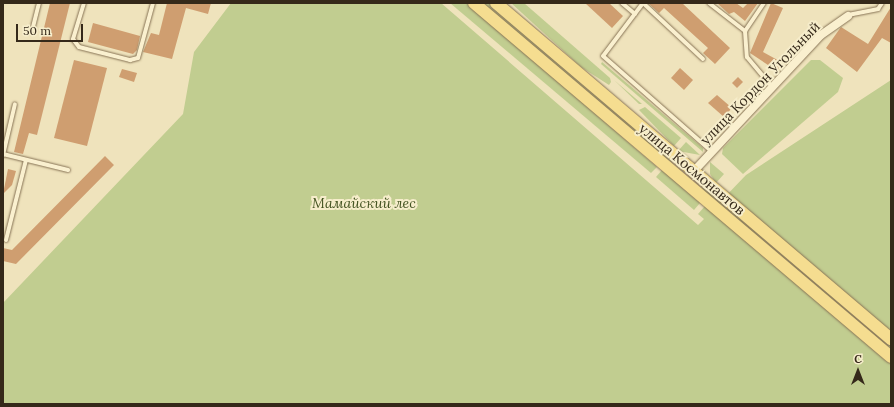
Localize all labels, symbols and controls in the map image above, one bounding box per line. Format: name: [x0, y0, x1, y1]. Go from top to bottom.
scale bar: [18, 16, 85, 42]
street label: улица Кордон Угольный: [697, 18, 823, 148]
text: 50 m: [23, 23, 51, 38]
street label: улица Космонавтов: [636, 120, 748, 218]
park label: Мамайский лес: [312, 195, 416, 211]
north arrow: [838, 351, 878, 391]
text: С: [854, 352, 862, 366]

